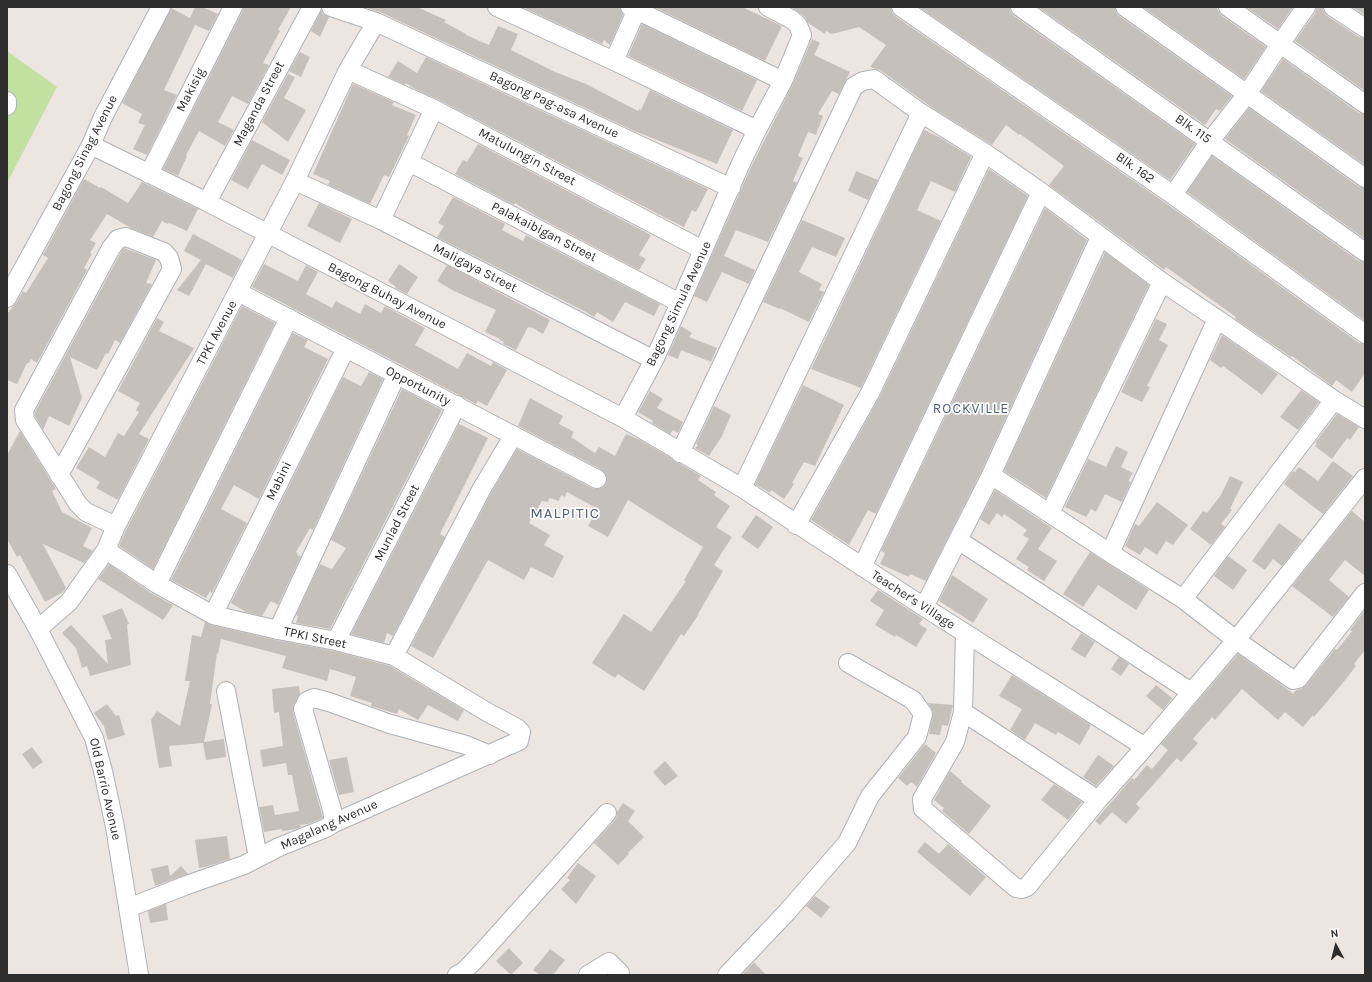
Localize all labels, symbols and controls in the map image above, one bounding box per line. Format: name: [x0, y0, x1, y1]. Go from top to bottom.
street label: Maganda Street: [230, 59, 288, 149]
street label: Makisig: [173, 65, 209, 115]
street label: Bagong Pag-asa Avenue: [487, 68, 621, 142]
street label: Bagong Sinag Avenue: [49, 92, 121, 214]
street label: Blk. 115: [1172, 111, 1214, 147]
street label: Matulungin Street: [476, 125, 578, 189]
street label: Blk. 162: [1113, 149, 1157, 187]
street label: Palakaibigan Street: [489, 199, 599, 265]
street label: Bagong Simula Avenue: [643, 239, 715, 369]
street label: Maligaya Street: [430, 240, 520, 296]
street label: Bagong Buhay Avenue: [325, 259, 449, 333]
street label: TPKI Avenue: [193, 298, 241, 368]
street label: Opportunity: [383, 363, 453, 409]
district label: ROCKVILLE: [933, 401, 1009, 417]
street label: Mabini: [263, 459, 295, 503]
street label: Munlad Street: [371, 482, 423, 564]
district label: MALPITIC: [530, 505, 600, 523]
street label: Teacher's Village: [868, 567, 958, 633]
street label: TPKI Street: [282, 624, 348, 652]
street label: Old Barrio Avenue: [86, 736, 124, 842]
street label: Magalang Avenue: [278, 797, 380, 853]
north arrow: [1316, 926, 1356, 966]
text: N: [1330, 927, 1339, 941]

